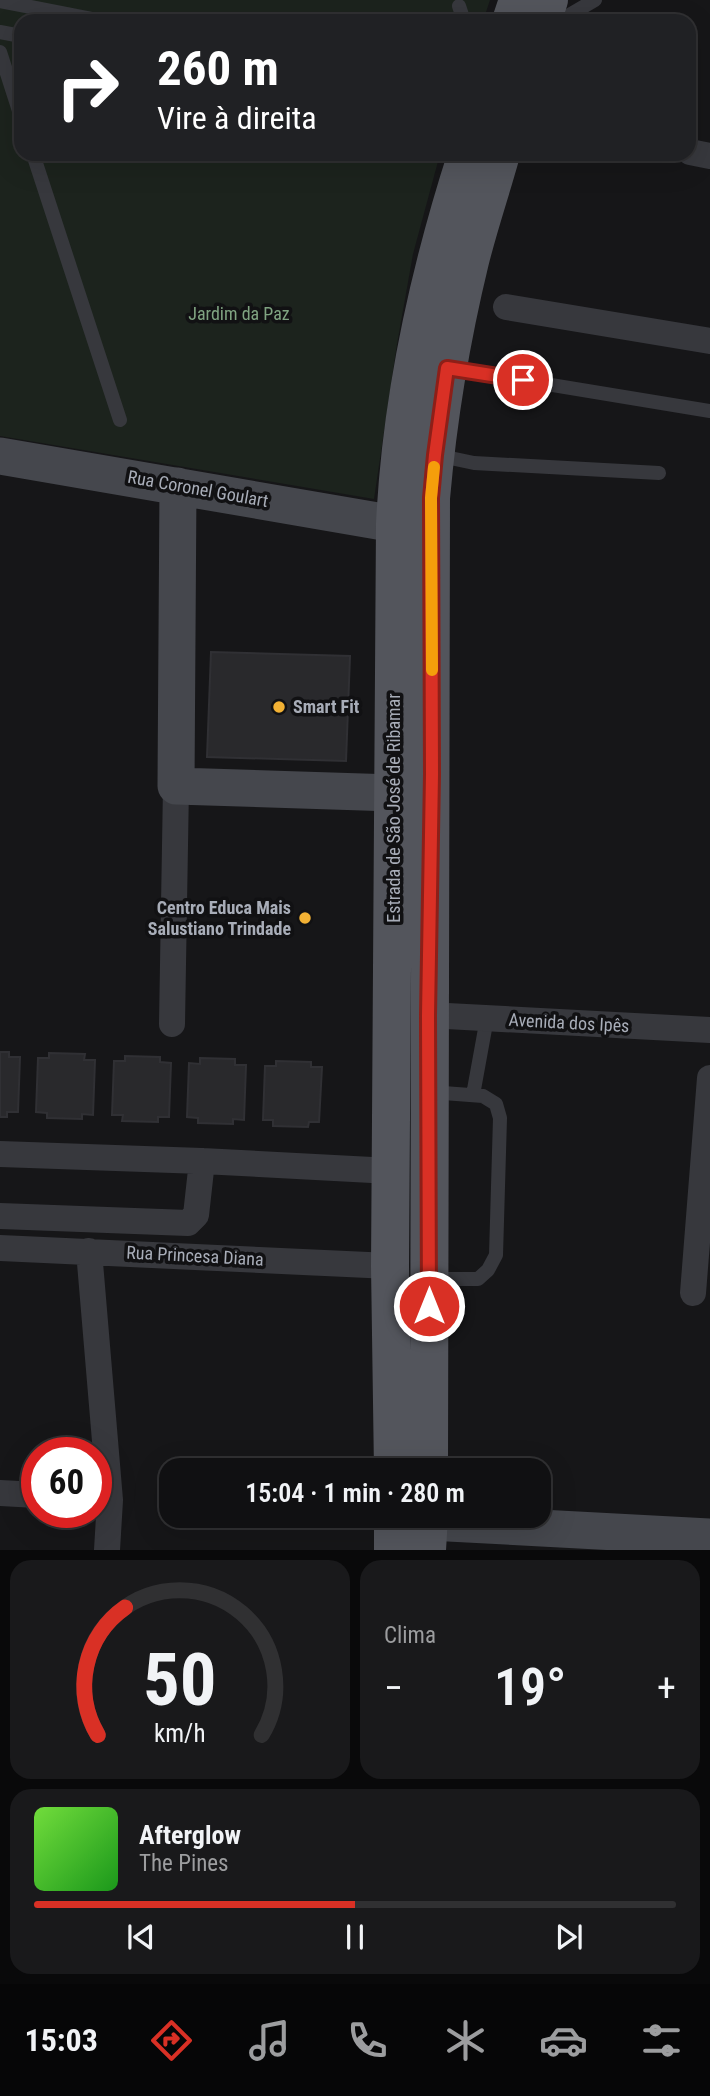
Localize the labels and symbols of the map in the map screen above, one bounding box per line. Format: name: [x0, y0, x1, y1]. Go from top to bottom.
park label: Jardim da Paz: [188, 303, 290, 324]
pin: [493, 350, 553, 410]
street label: Rua Coronel Goulart: [126, 466, 270, 511]
street label: Estrada de São José de Ribamar: [383, 693, 404, 923]
place label: Smart Fit: [293, 696, 360, 717]
marker: Smart Fit: [271, 699, 287, 715]
place label: Centro Educa Mais Salustiano Trindade: [148, 897, 291, 939]
marker: Centro Educa Mais Salustiano Trindade: [297, 910, 313, 926]
street label: Avenida dos Ipês: [508, 1009, 630, 1036]
street label: Rua Princesa Diana: [126, 1241, 264, 1270]
position arrow: [392, 1269, 466, 1343]
speed limit sign: 60: [21, 1437, 112, 1528]

